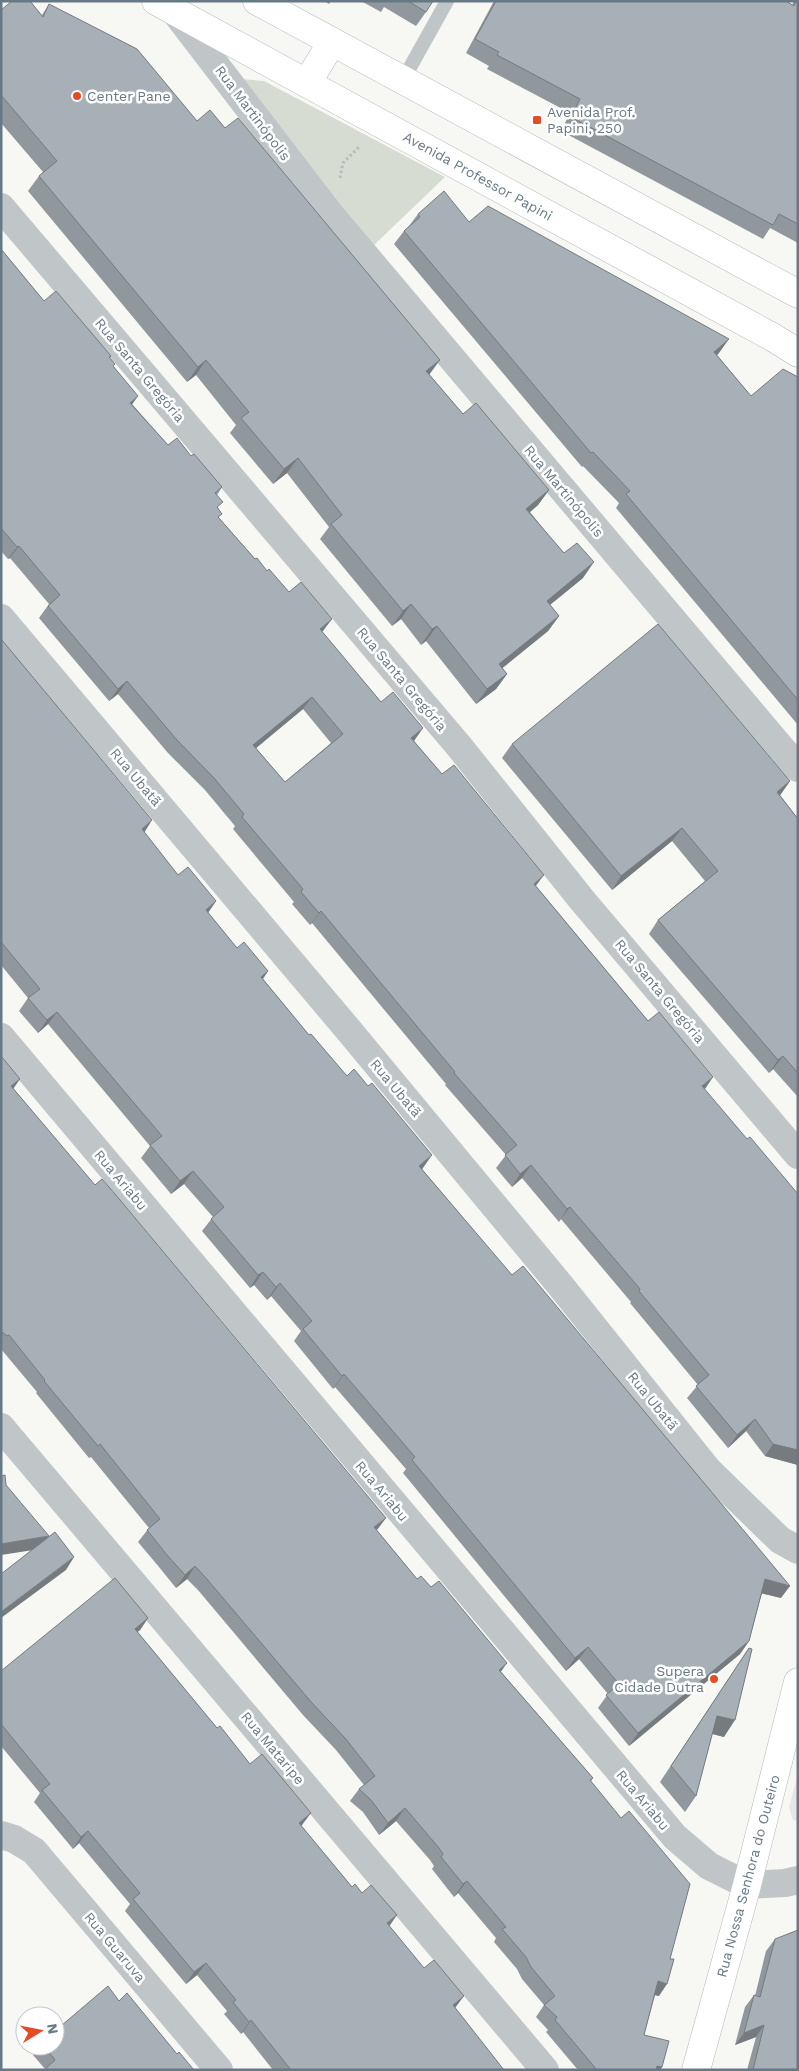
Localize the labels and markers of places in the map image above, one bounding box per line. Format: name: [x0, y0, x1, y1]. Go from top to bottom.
place label: Center Pane: [87, 88, 171, 104]
marker: Center Pane: [71, 90, 83, 102]
place label: Avenida Prof. Papini, 250: [547, 104, 635, 136]
marker: Avenida Prof. Papini, 250: [531, 114, 543, 126]
place label: Supera Cidade Dutra: [614, 1663, 704, 1695]
marker: Supera Cidade Dutra: [708, 1673, 720, 1685]

